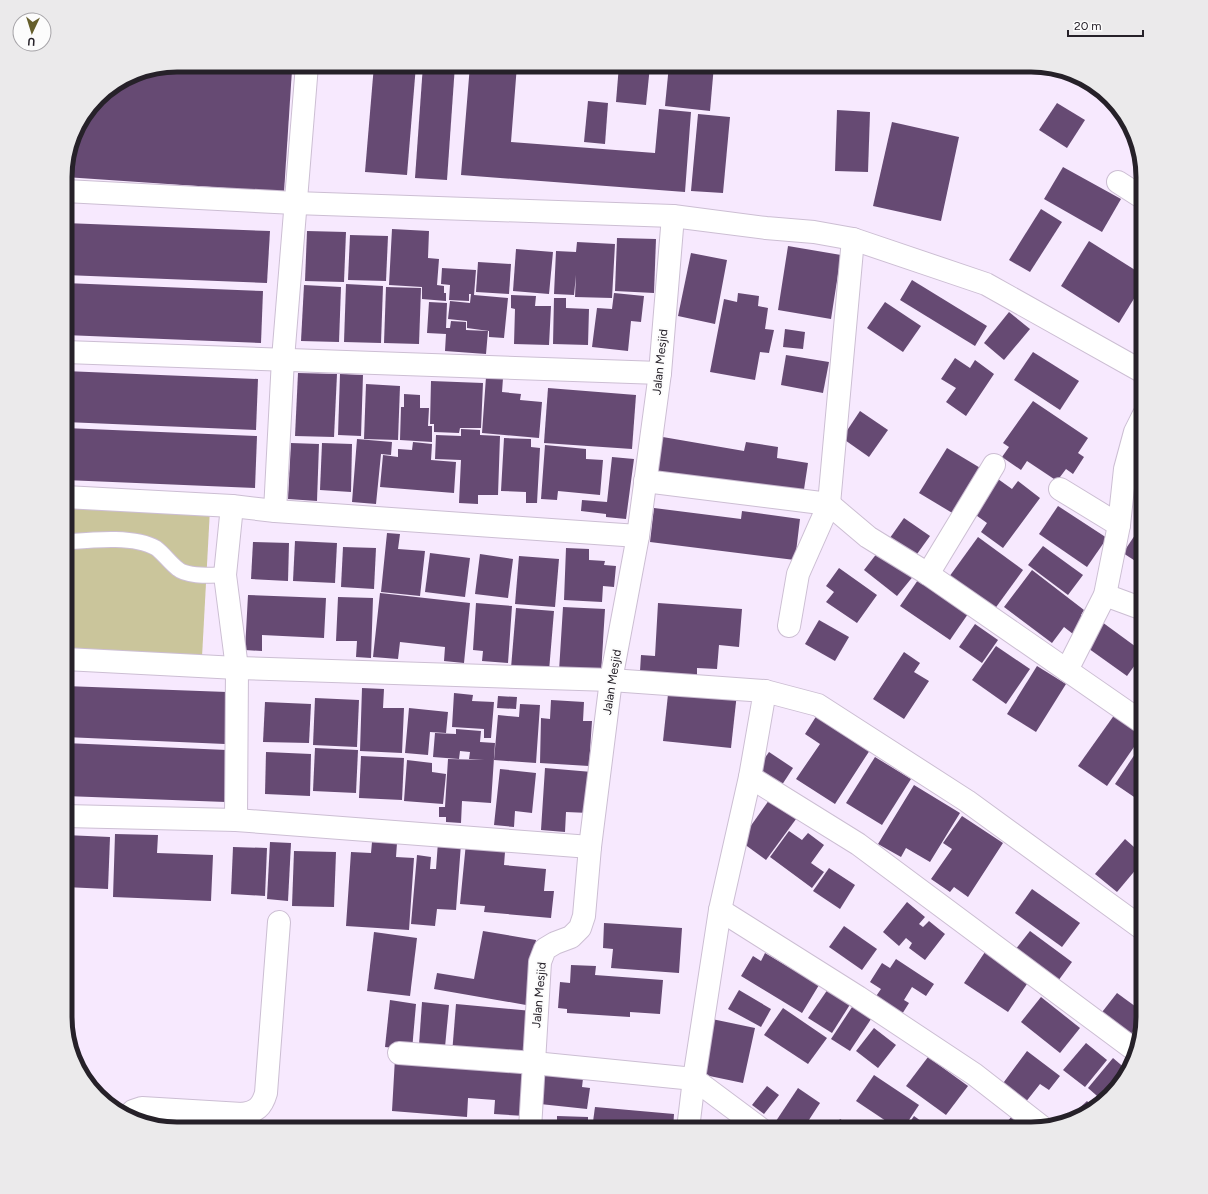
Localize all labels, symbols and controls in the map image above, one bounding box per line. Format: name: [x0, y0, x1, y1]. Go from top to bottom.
north arrow: [12, 12, 52, 52]
scale bar: [1068, 12, 1143, 38]
text: 20 m: [1074, 19, 1102, 33]
text: U: [27, 35, 36, 48]
street label: Jalan Mesjid: [650, 328, 670, 396]
street label: Jalan Mesjid: [600, 648, 624, 716]
street label: Jalan Mesjid: [529, 961, 549, 1029]

